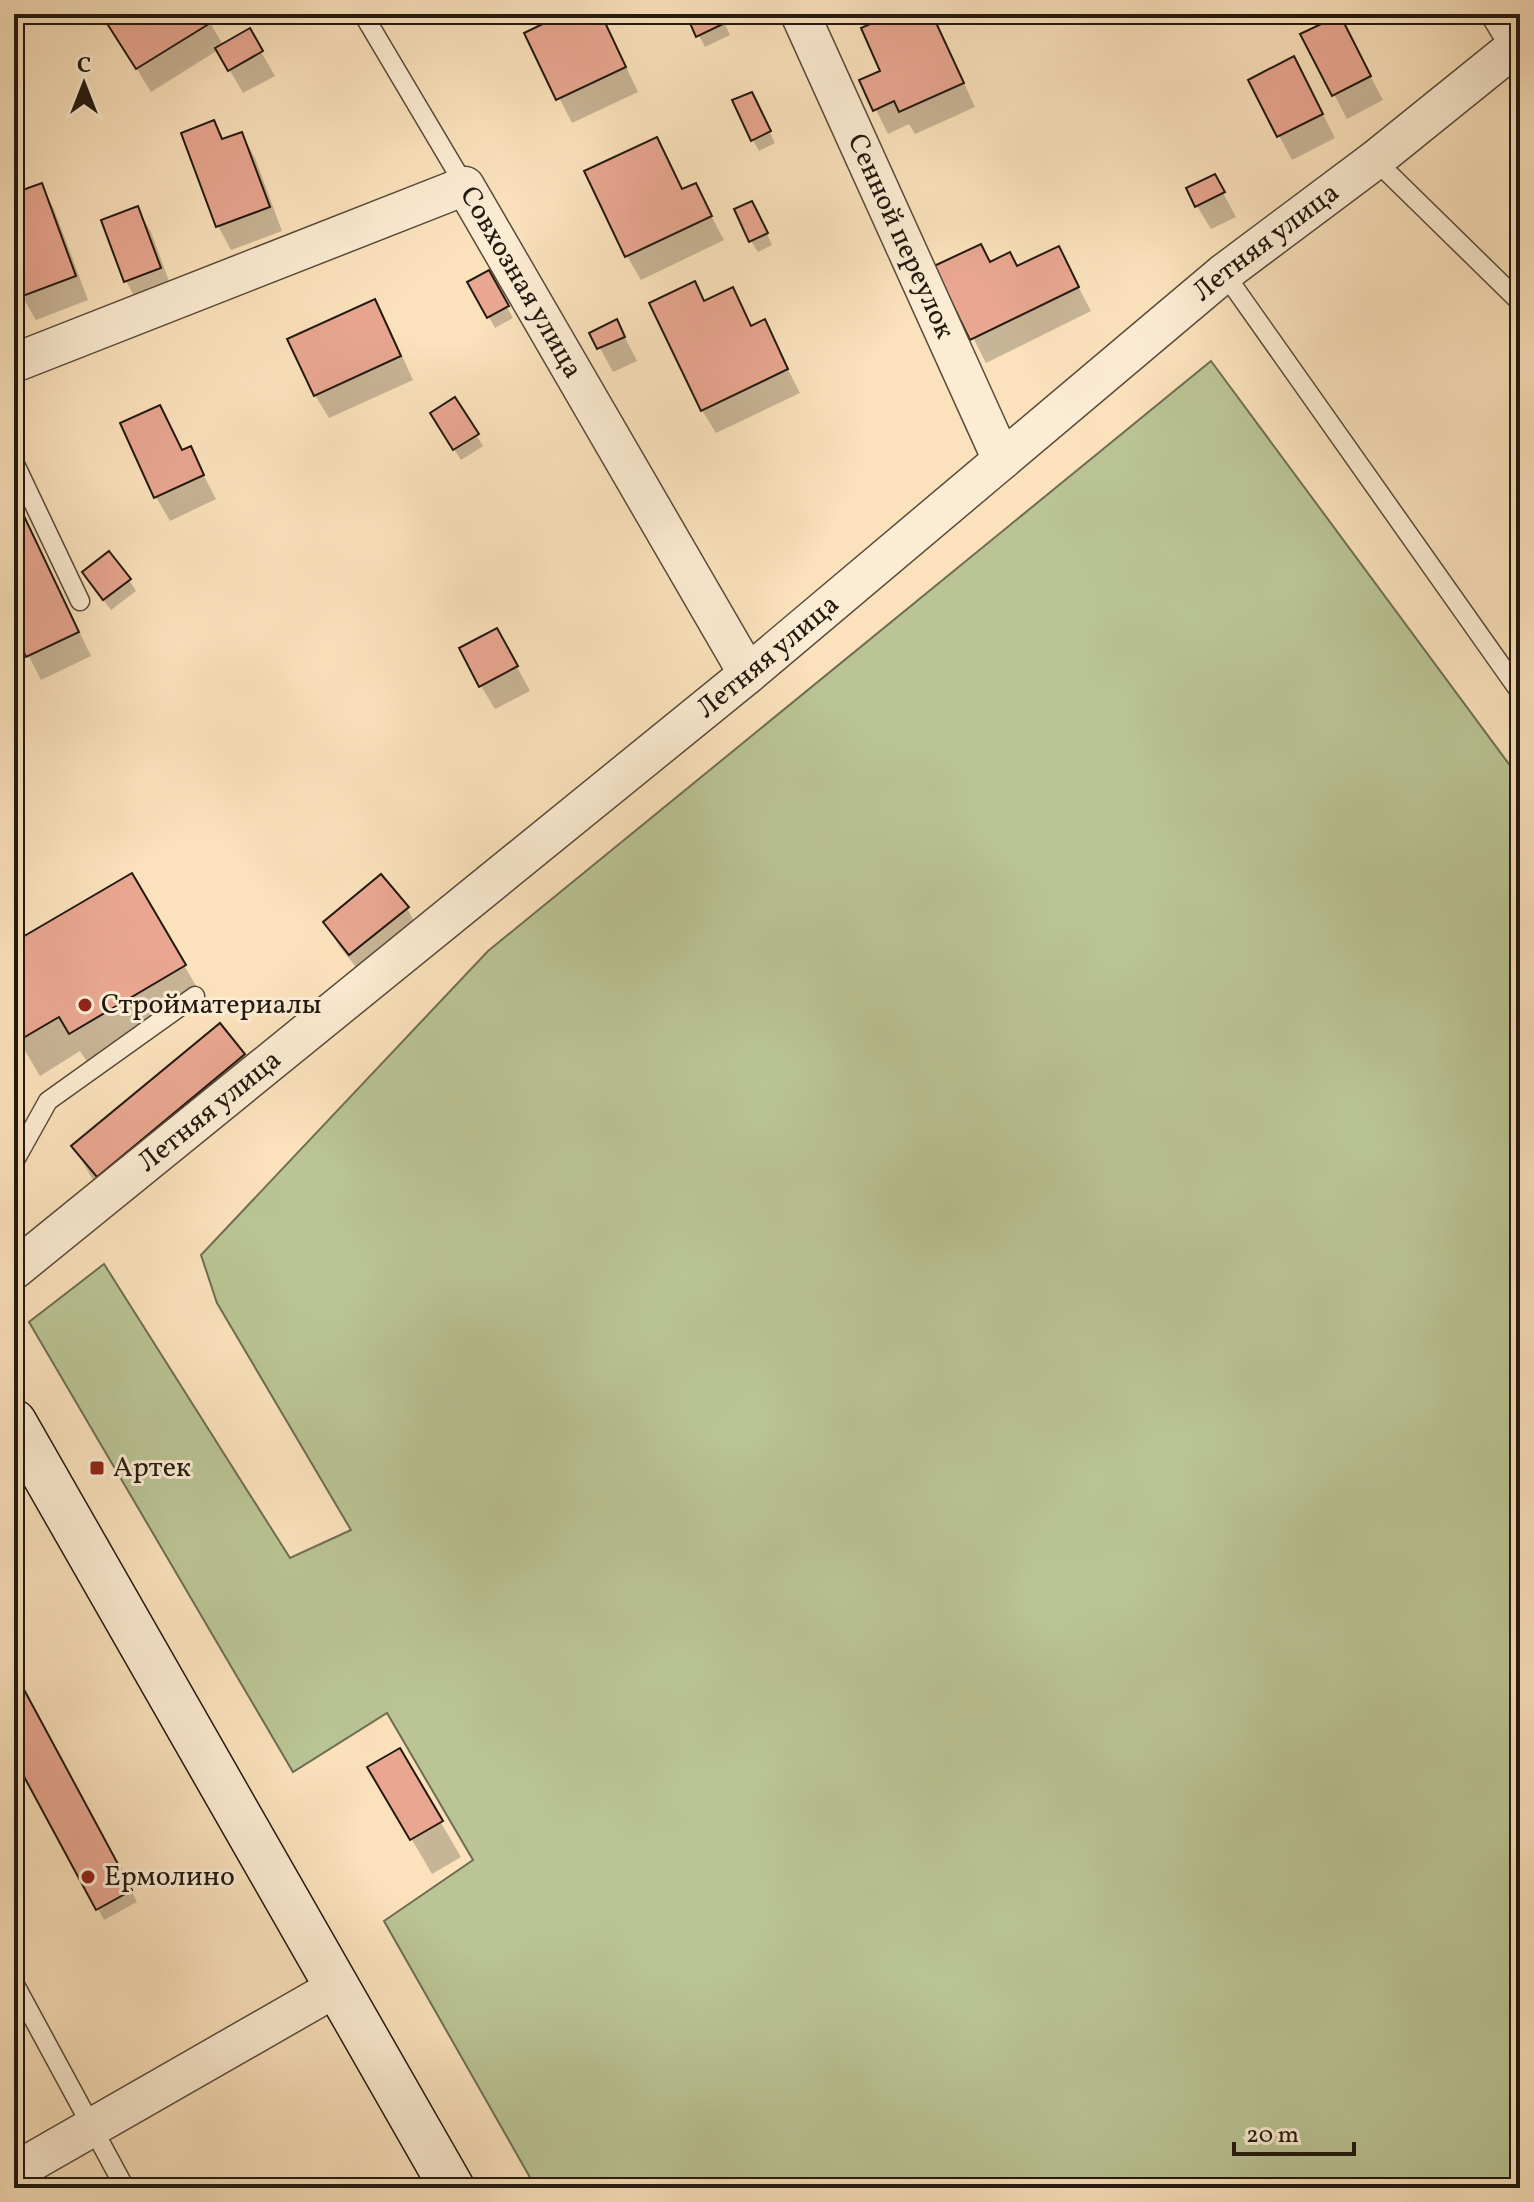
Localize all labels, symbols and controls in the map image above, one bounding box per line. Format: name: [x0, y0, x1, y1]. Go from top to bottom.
north arrow: [44, 44, 124, 124]
text: С: [77, 51, 91, 82]
street label: Сенной переулок: [837, 127, 964, 345]
street label: Летняя улица: [1184, 174, 1348, 311]
street label: Совхозная улица: [450, 179, 592, 386]
street label: Летняя улица: [688, 586, 848, 728]
place label: Стройматериалы: [101, 986, 322, 1025]
marker: Стройматериалы: [76, 996, 94, 1014]
street label: Летняя улица: [129, 1041, 290, 1181]
place label: Артек: [113, 1449, 191, 1488]
marker: Артек: [88, 1459, 106, 1477]
place label: Ермолино: [104, 1858, 235, 1897]
marker: Ермолино: [79, 1868, 97, 1886]
scale bar: [1234, 2106, 1354, 2156]
text: 20 m: [1246, 2119, 1299, 2153]

